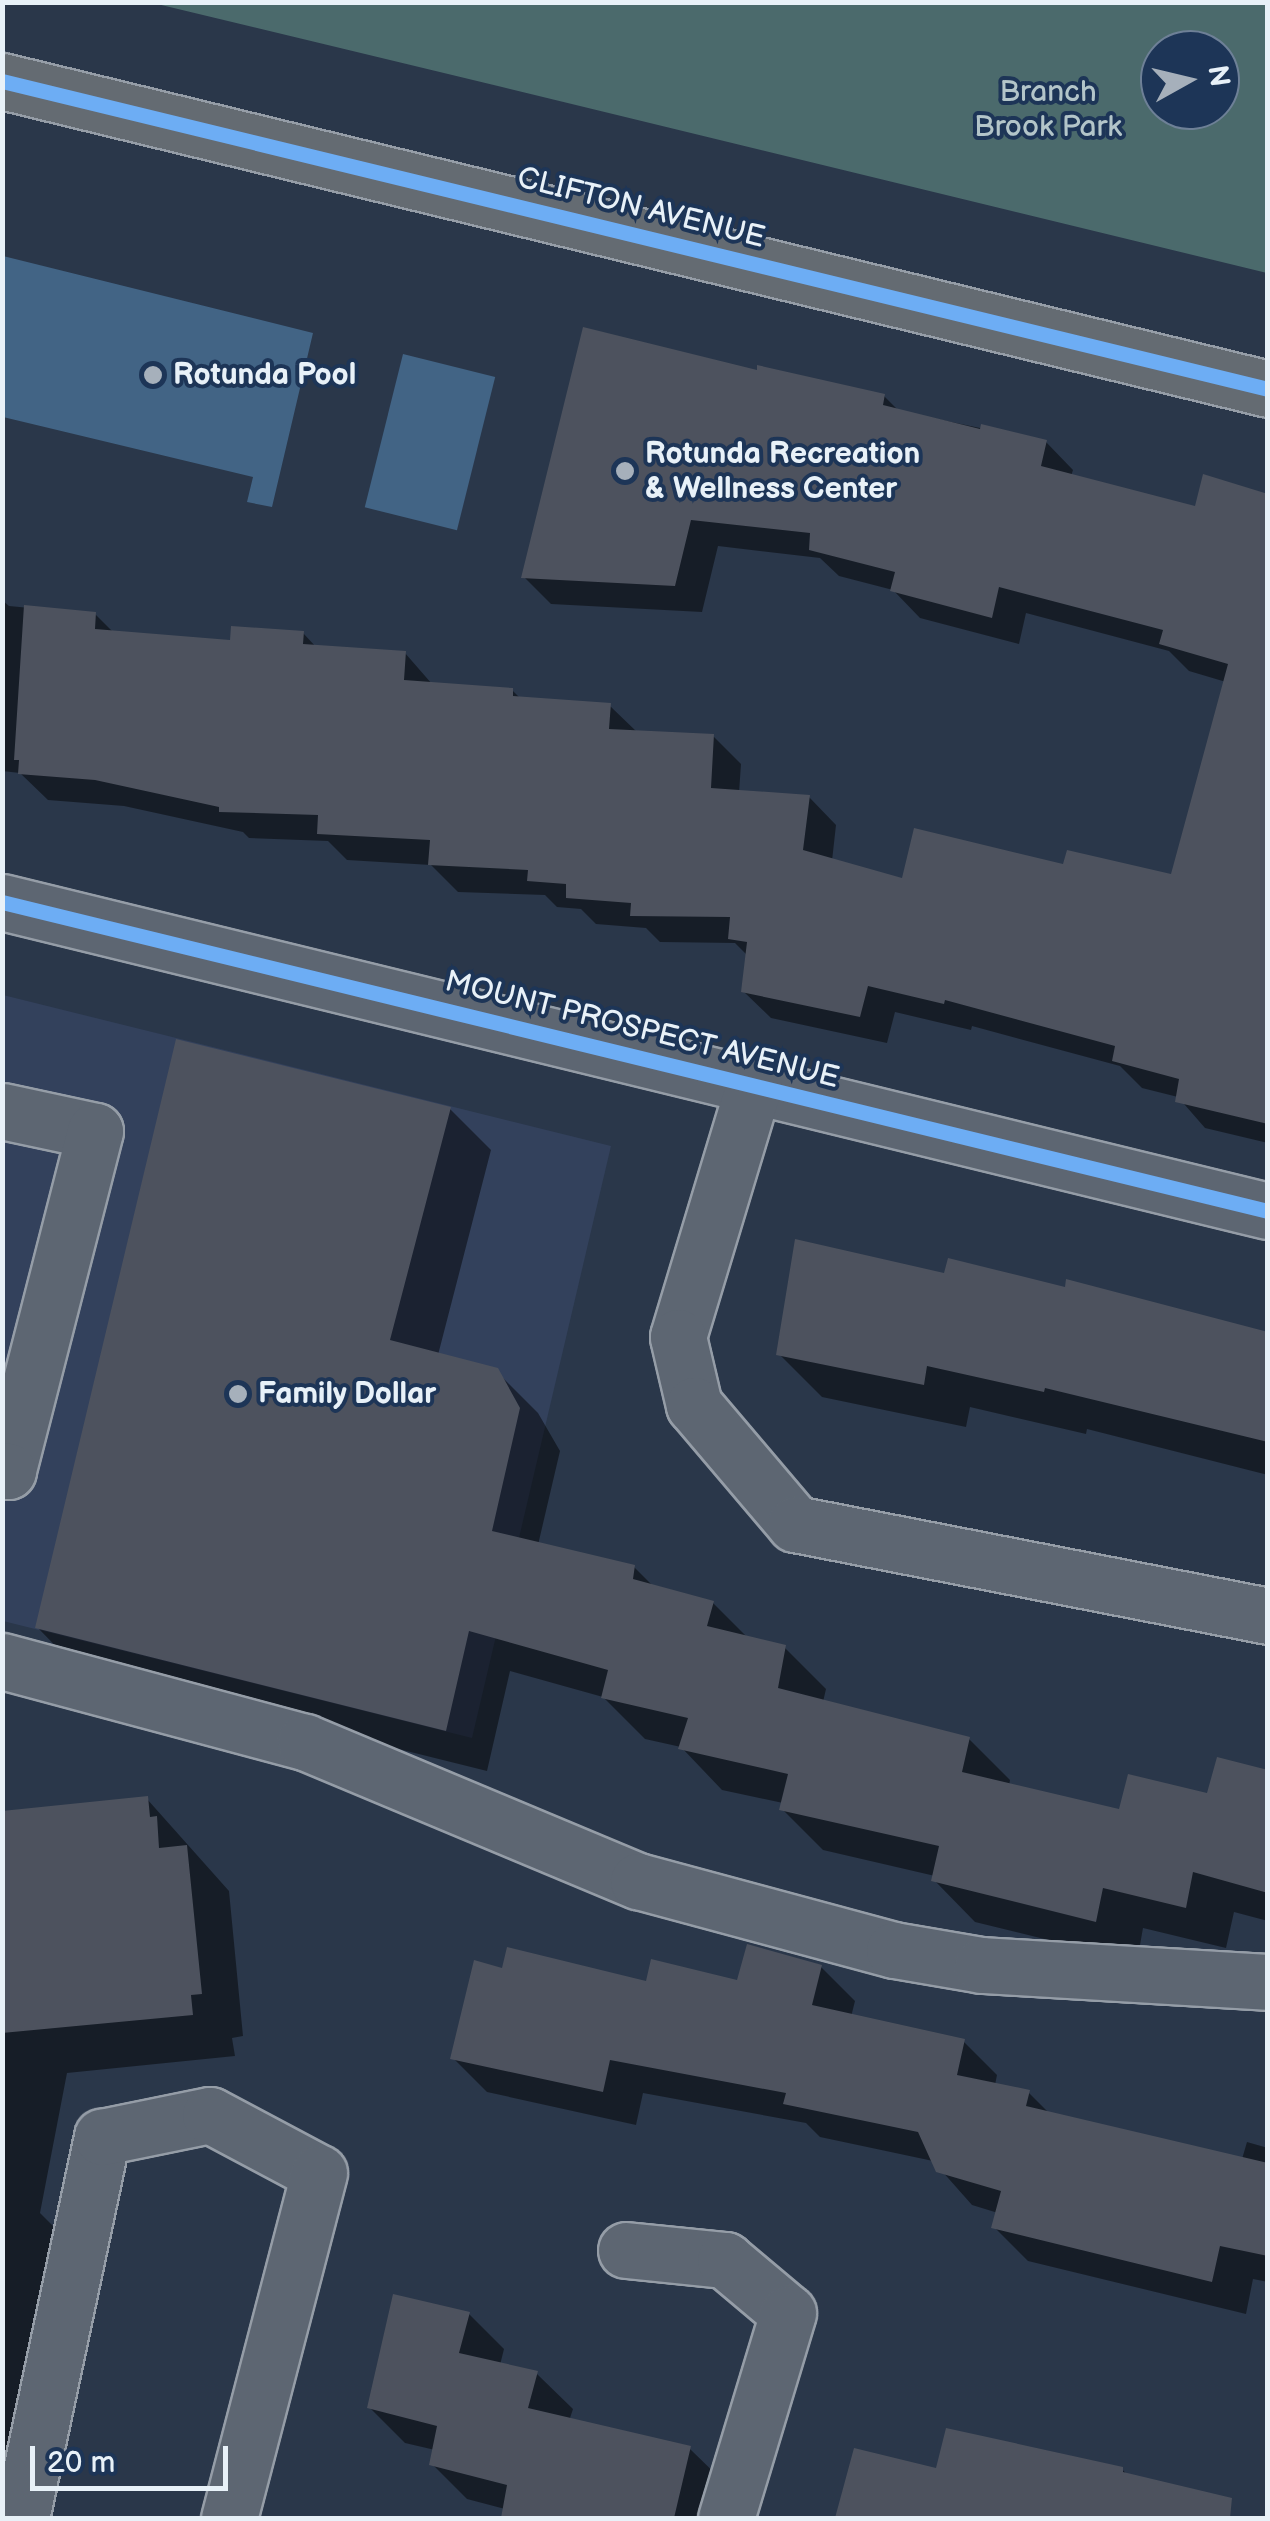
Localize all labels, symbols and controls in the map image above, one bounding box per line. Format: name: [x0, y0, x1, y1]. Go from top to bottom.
north arrow: [1140, 30, 1240, 130]
text: N: [1200, 63, 1236, 89]
park label: Branch Brook Park: [974, 74, 1122, 144]
street label: CLIFTON AVENUE: [514, 160, 768, 256]
place label: Rotunda Pool: [173, 357, 356, 393]
marker: Rotunda Pool: [142, 364, 164, 386]
place label: Rotunda Recreation & Wellness Center: [645, 436, 920, 506]
marker: Rotunda Recreation & Wellness Center: [614, 460, 636, 482]
street label: MOUNT PROSPECT AVENUE: [441, 964, 843, 1096]
place label: Family Dollar: [258, 1376, 437, 1412]
marker: Family Dollar: [227, 1383, 249, 1405]
scale bar: [35, 2426, 232, 2488]
text: 20 m: [47, 2445, 115, 2481]

